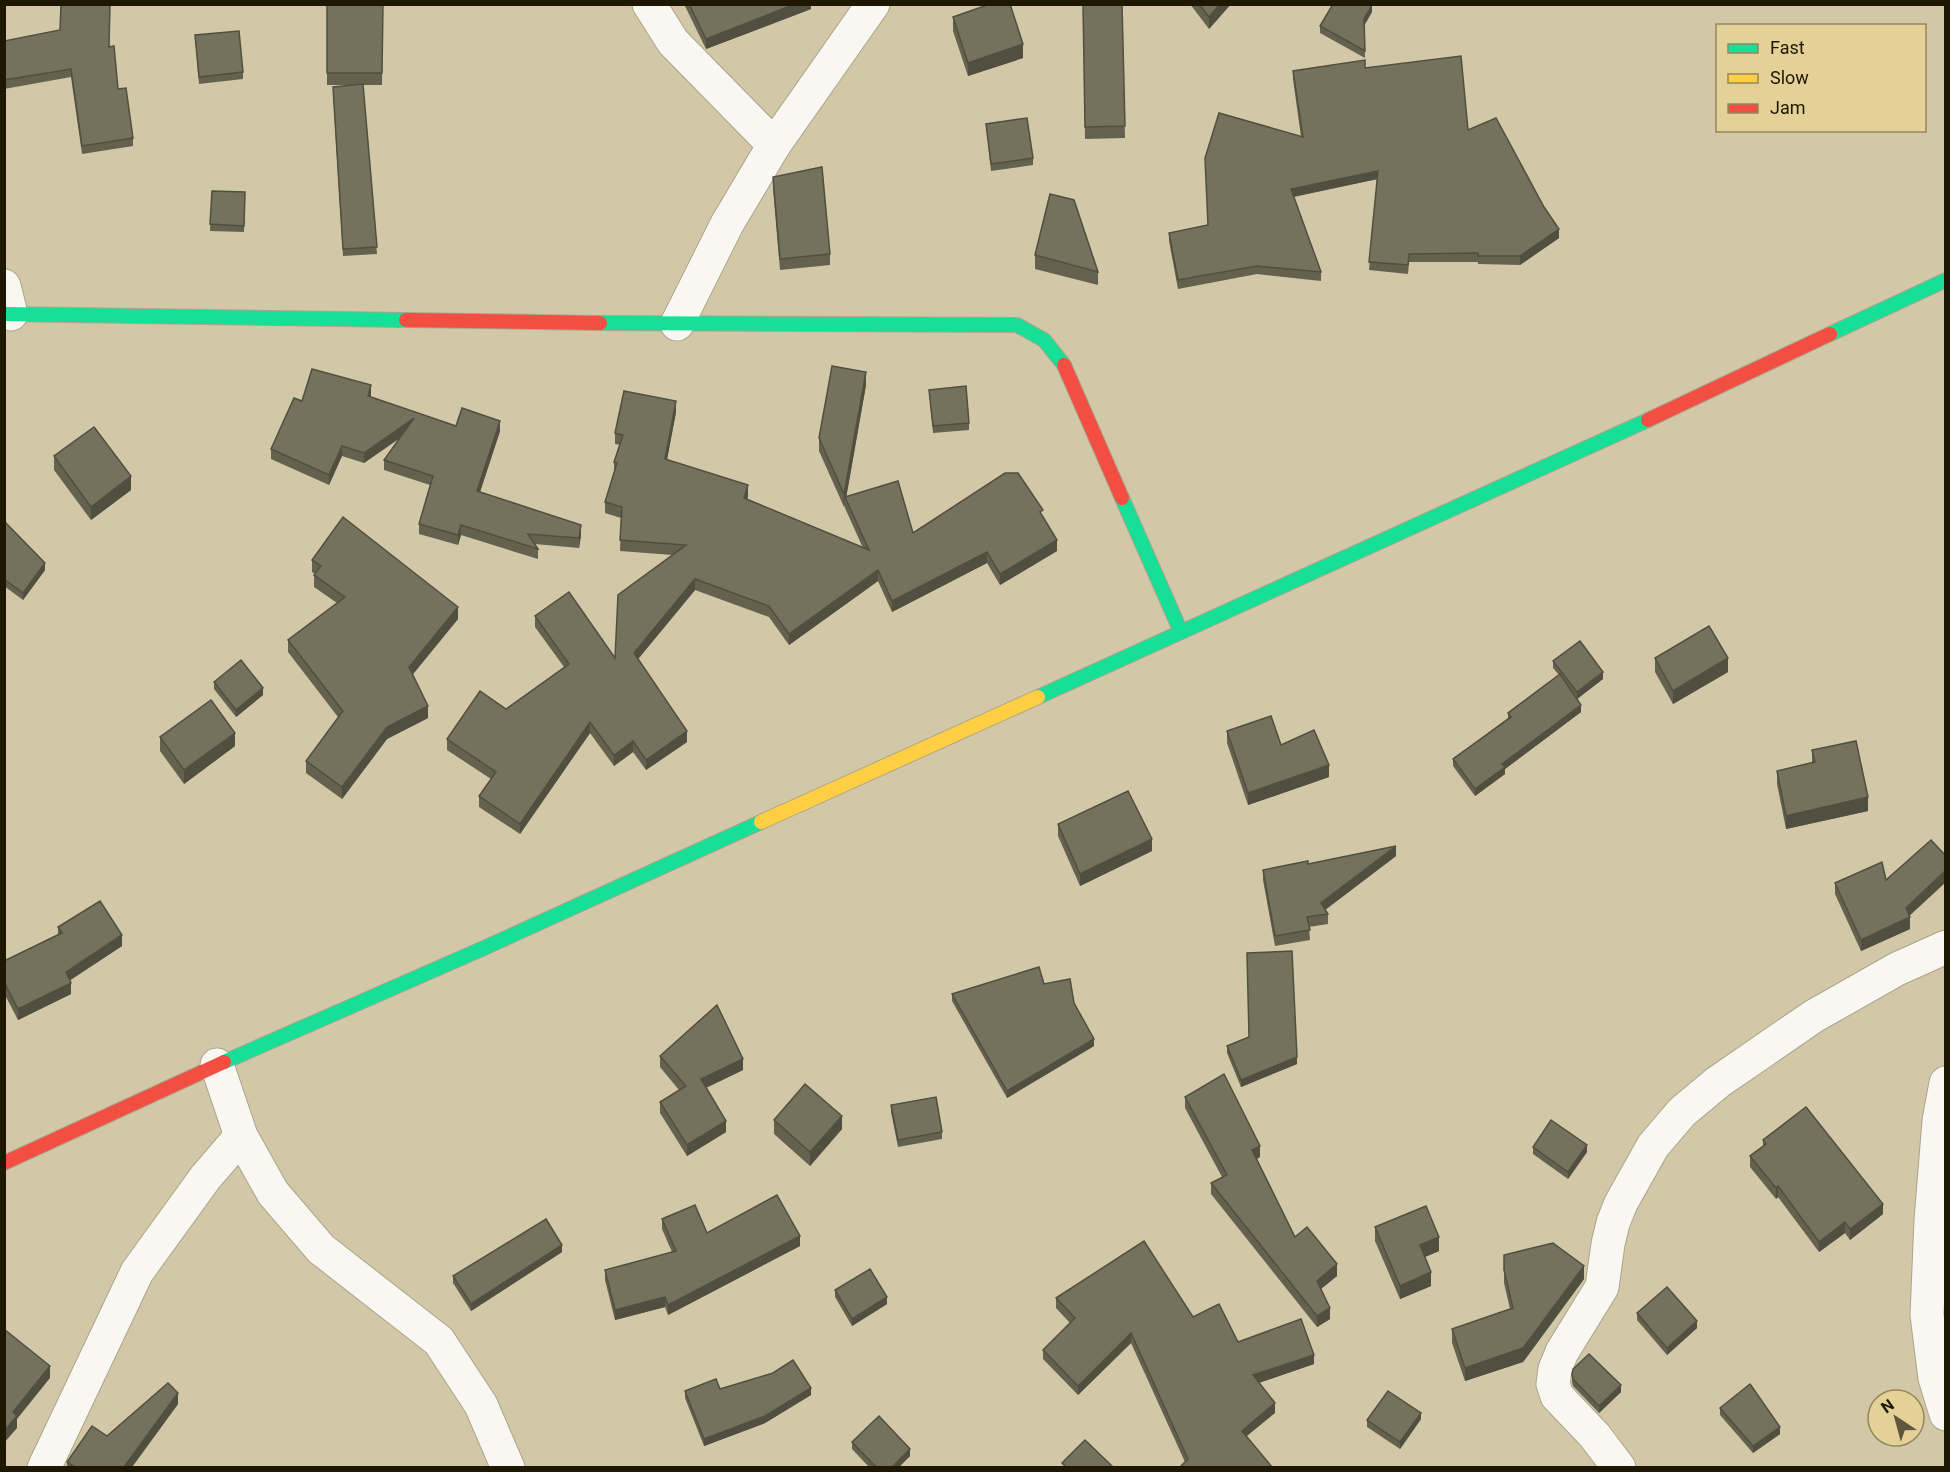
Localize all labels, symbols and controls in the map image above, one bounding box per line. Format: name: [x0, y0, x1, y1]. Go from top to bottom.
legend: [1716, 24, 1926, 132]
text: Fast: [1770, 37, 1805, 58]
text: Slow: [1770, 67, 1809, 88]
text: Jam: [1770, 97, 1806, 118]
north arrow: [1866, 1388, 1926, 1448]
text: N: [1877, 1395, 1898, 1417]

